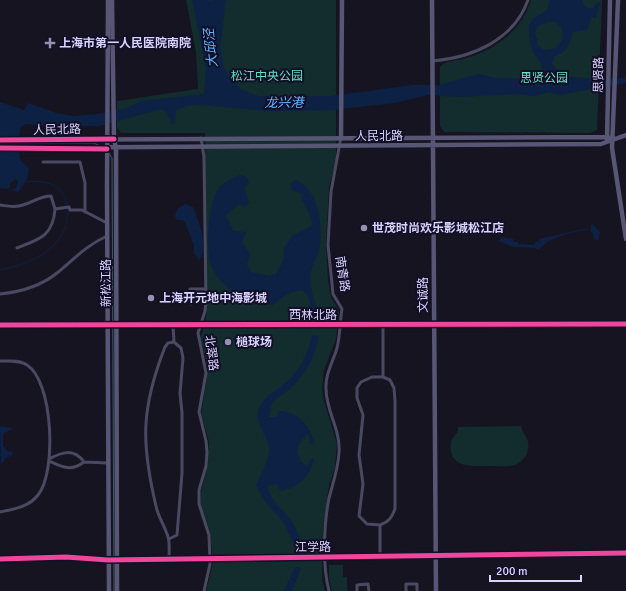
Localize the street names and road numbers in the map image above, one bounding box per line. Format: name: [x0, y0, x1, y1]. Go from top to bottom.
street label: 思贤路: [591, 57, 607, 93]
street label: 人民北路: [33, 122, 81, 138]
street label: 人民北路: [355, 129, 403, 144]
street label: 南青路: [332, 255, 352, 293]
street label: 新松江路: [99, 259, 114, 307]
street label: 文诚路: [416, 277, 431, 313]
street label: 西林北路: [289, 308, 337, 323]
street label: 北翠路: [201, 334, 221, 372]
street label: 江学路: [295, 540, 331, 555]

